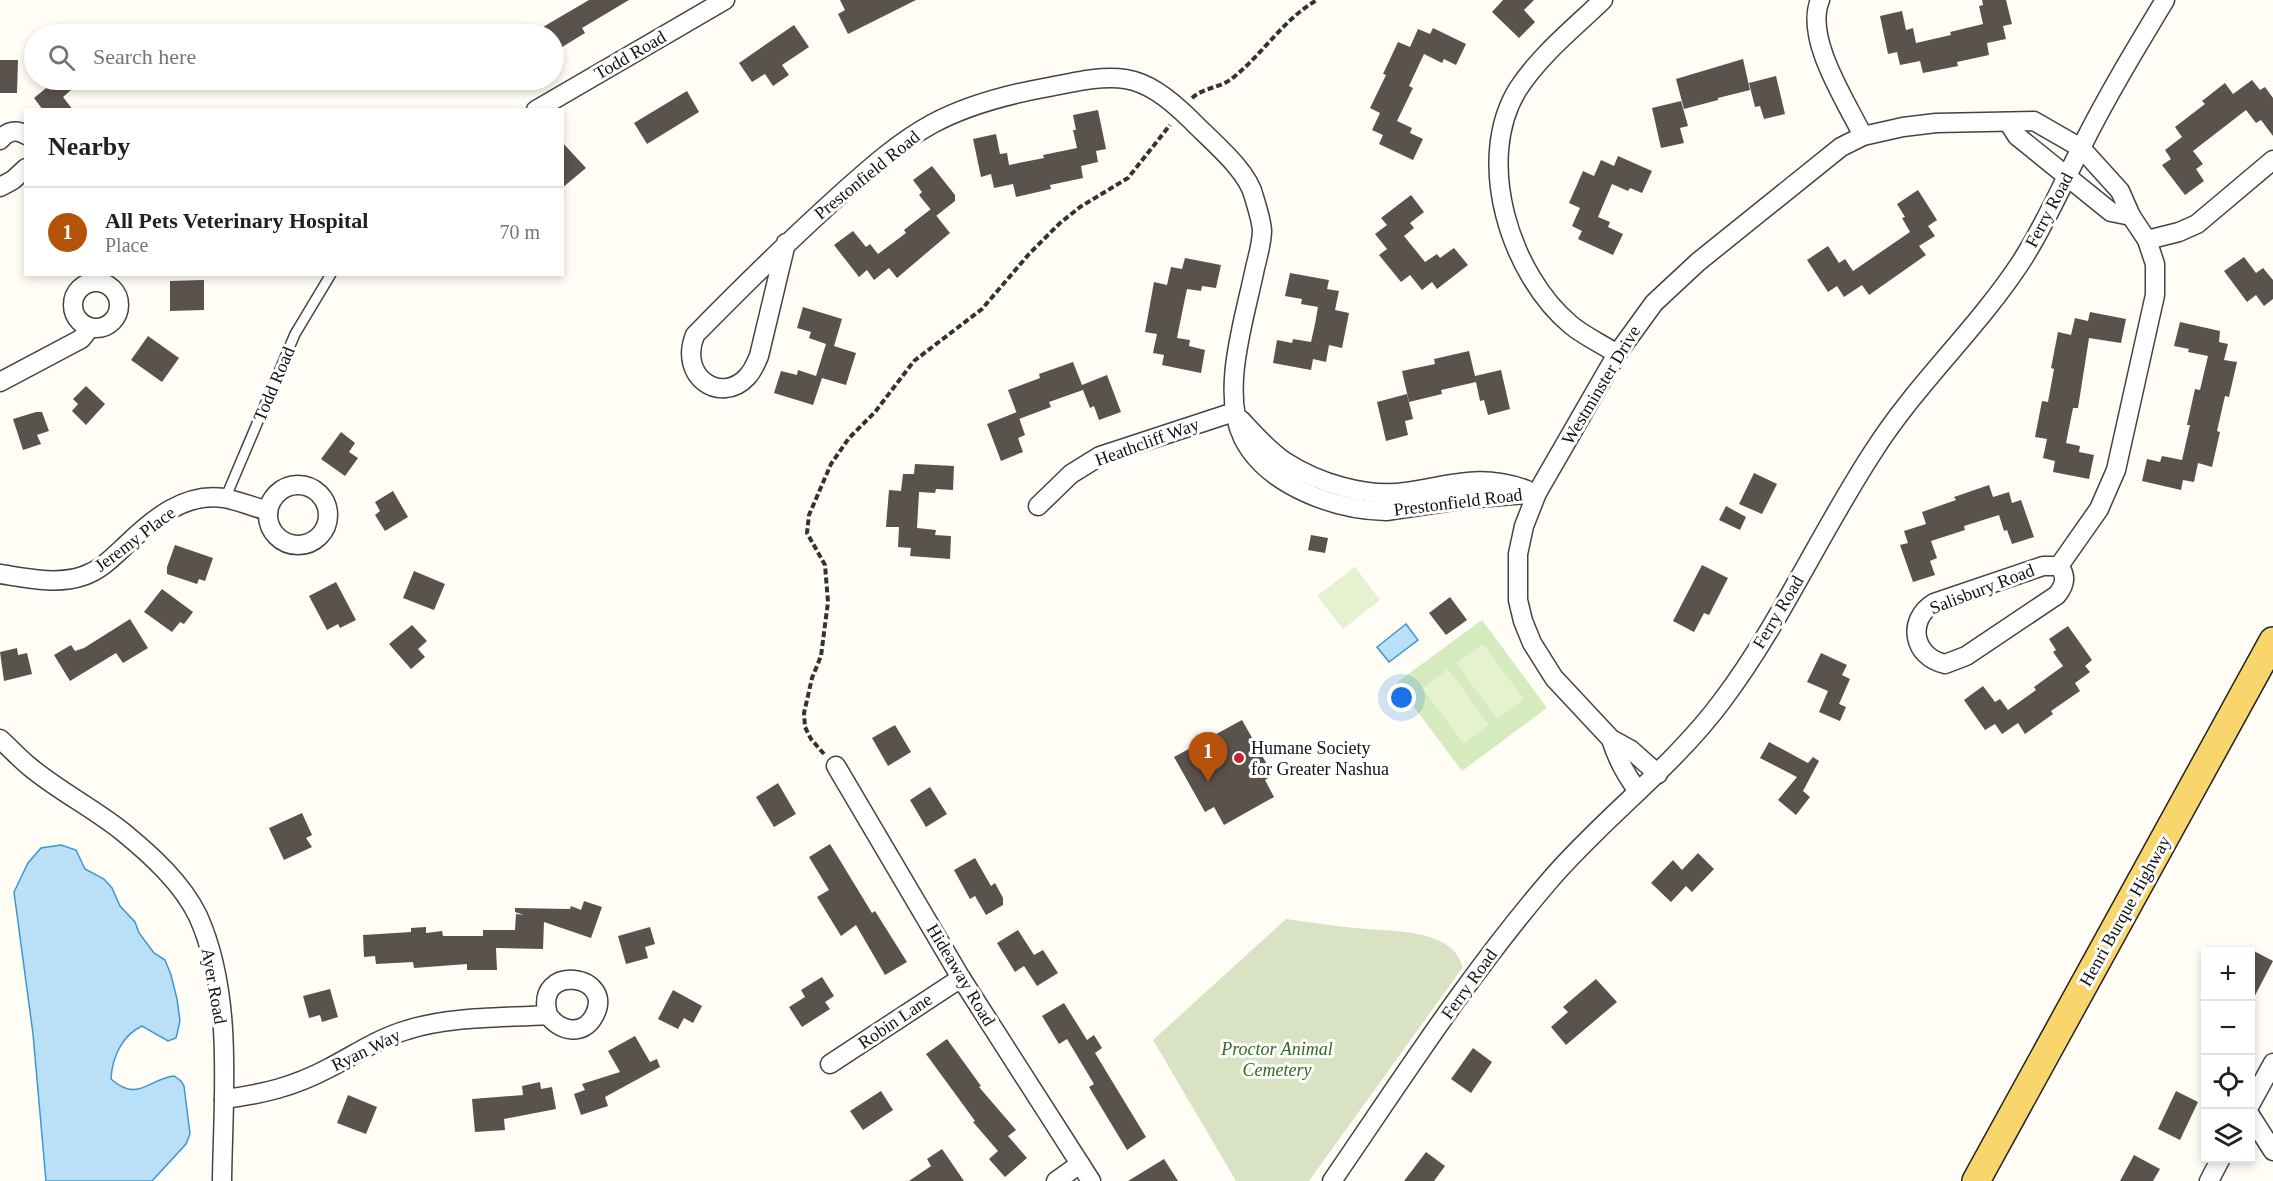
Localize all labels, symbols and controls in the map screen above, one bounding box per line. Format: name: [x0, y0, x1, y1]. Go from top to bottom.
search box: [24, 24, 564, 90]
street label: Todd Road: [591, 27, 669, 83]
icon: search: [45, 41, 78, 74]
text: Search here: [93, 44, 196, 69]
street label: Prestonfield Road: [810, 126, 924, 224]
text: Nearby: [48, 132, 130, 161]
street label: Ferry Road: [2021, 169, 2077, 251]
text: All Pets Veterinary Hospital: [105, 208, 368, 233]
text: 1: [63, 221, 73, 243]
text: 70 m: [499, 221, 540, 243]
text: Place: [105, 234, 148, 256]
street label: Westminster Drive: [1558, 322, 1644, 448]
street label: Todd Road: [249, 344, 299, 424]
street label: Heathcliff Way: [1092, 414, 1202, 470]
street label: Prestonfield Road: [1393, 484, 1523, 520]
street label: Jeremy Place: [91, 502, 179, 576]
street label: Salisbury Road: [1927, 560, 2037, 618]
street label: Ferry Road: [1748, 572, 1808, 652]
your location: [1387, 683, 1416, 712]
pin: 1: [1188, 732, 1228, 782]
place label: Humane Society for Greater Nashua: [1251, 738, 1389, 779]
marker: Humane Society for Greater Nashua: [1232, 751, 1246, 765]
street label: Henri Burque Highway: [2075, 832, 2175, 990]
street label: Hideaway Road: [923, 920, 999, 1030]
street label: Ferry Road: [1437, 945, 1501, 1023]
street label: Ayer Road: [197, 946, 231, 1026]
map controls: [2201, 947, 2255, 1163]
button: +: [2201, 947, 2255, 1001]
street label: Robin Lane: [854, 989, 936, 1053]
button: −: [2201, 1001, 2255, 1055]
street label: Ryan Way: [328, 1025, 404, 1075]
park label: Proctor Animal Cemetery: [1220, 1039, 1333, 1080]
button: locate: [2201, 1055, 2255, 1109]
button: layers: [2201, 1109, 2255, 1163]

